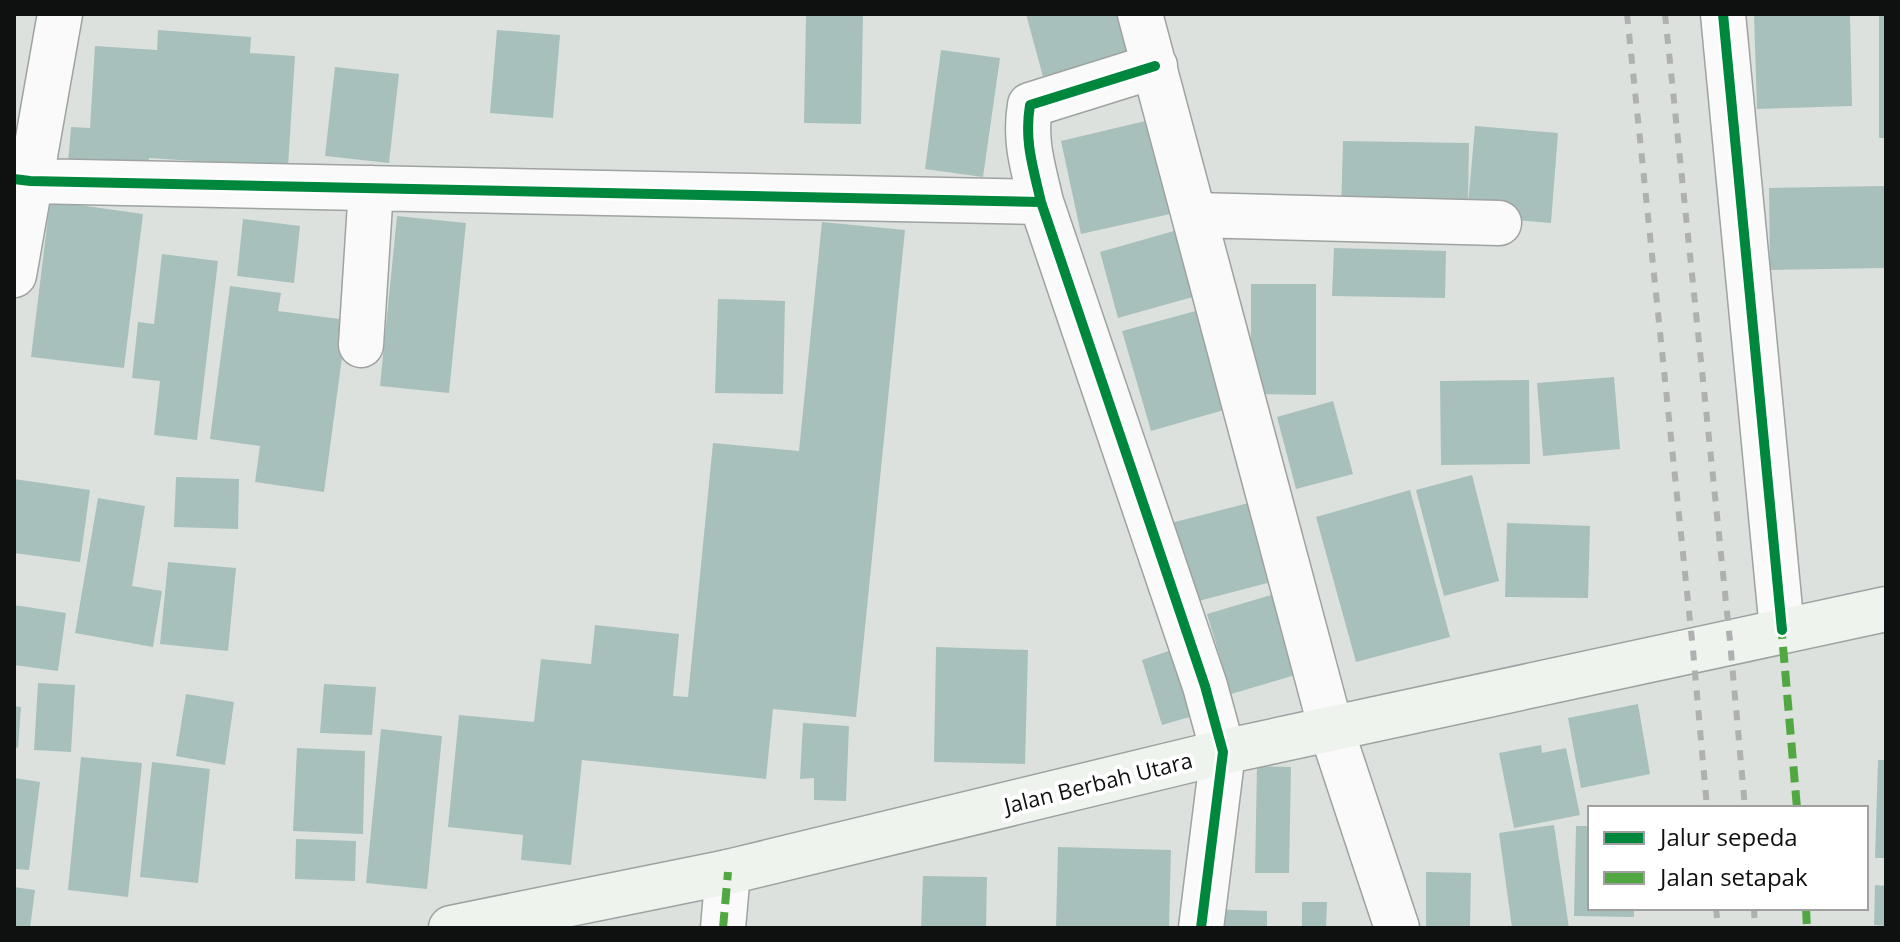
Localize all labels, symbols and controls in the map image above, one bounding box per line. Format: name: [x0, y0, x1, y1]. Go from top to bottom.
street label: Jalan Berbah Utara: [999, 744, 1195, 820]
legend: [1588, 806, 1868, 910]
text: Jalur sepeda: [1658, 820, 1798, 853]
text: Jalan setapak: [1658, 860, 1808, 893]

